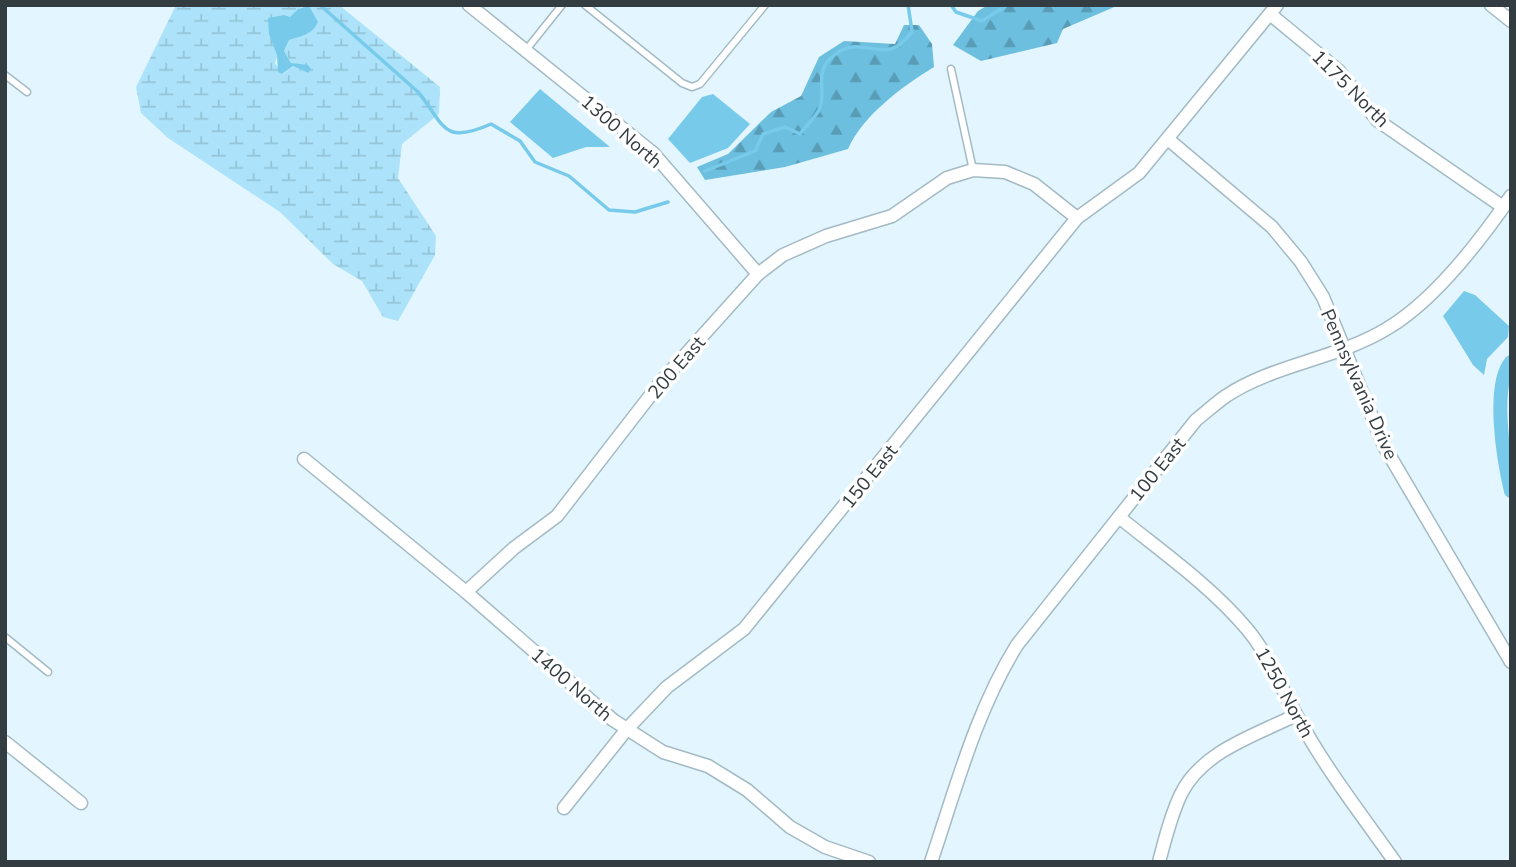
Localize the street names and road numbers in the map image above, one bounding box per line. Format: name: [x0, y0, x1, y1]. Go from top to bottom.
street label: 1175 North: [1306, 44, 1395, 133]
street label: 1300 North: [575, 89, 668, 174]
street label: Pennsylvania Drive: [1314, 305, 1404, 464]
street label: 200 East: [642, 330, 712, 405]
street label: 100 East: [1124, 432, 1192, 507]
street label: 150 East: [836, 439, 904, 514]
street label: 1400 North: [525, 642, 618, 727]
street label: 1250 North: [1249, 643, 1320, 742]

